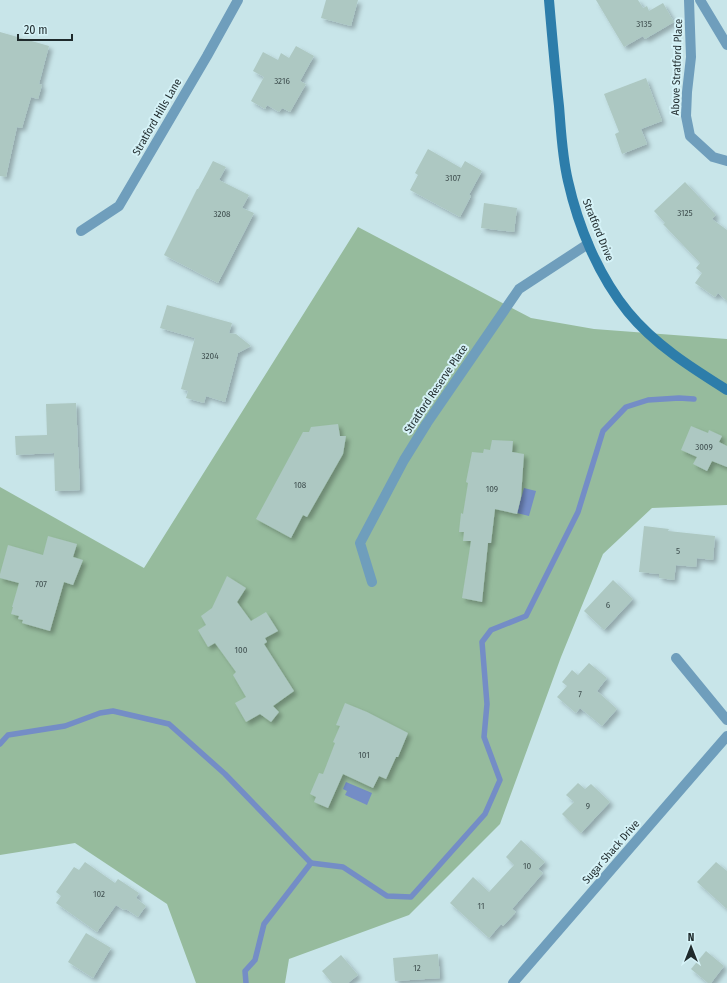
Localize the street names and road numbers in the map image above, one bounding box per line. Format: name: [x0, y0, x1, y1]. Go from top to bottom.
street label: Above Stratford Place: [669, 18, 685, 116]
street label: Stratford Hills Lane: [130, 76, 184, 158]
street label: Stratford Drive: [580, 197, 616, 263]
street label: Stratford Reserve Place: [401, 342, 471, 436]
street label: Sugar Shack Drive: [580, 817, 642, 887]

